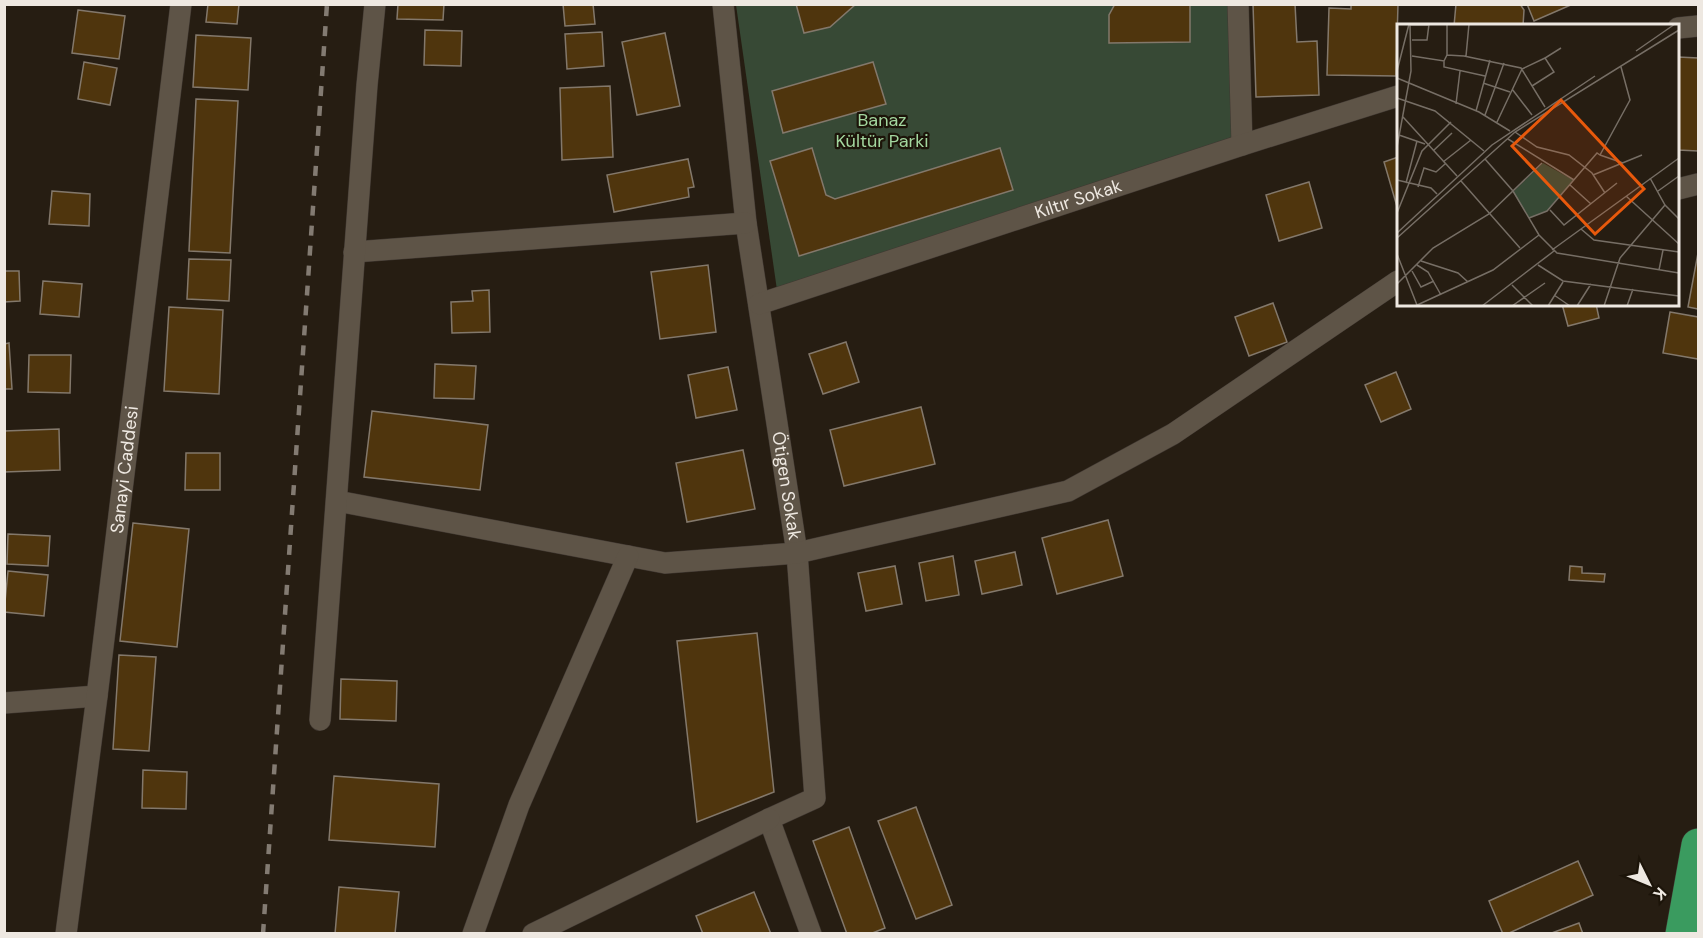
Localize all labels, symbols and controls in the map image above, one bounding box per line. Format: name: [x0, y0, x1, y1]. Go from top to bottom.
inset map: [1397, 24, 1679, 306]
park label: Banaz Kültür Parki: [835, 108, 929, 153]
street label: Kıltır Sokak: [1032, 173, 1125, 224]
street label: Sanayi Caddesi: [105, 405, 144, 535]
street label: Ötigen Sokak: [766, 430, 807, 542]
north arrow: [1619, 854, 1679, 914]
text: K: [1648, 883, 1671, 905]

